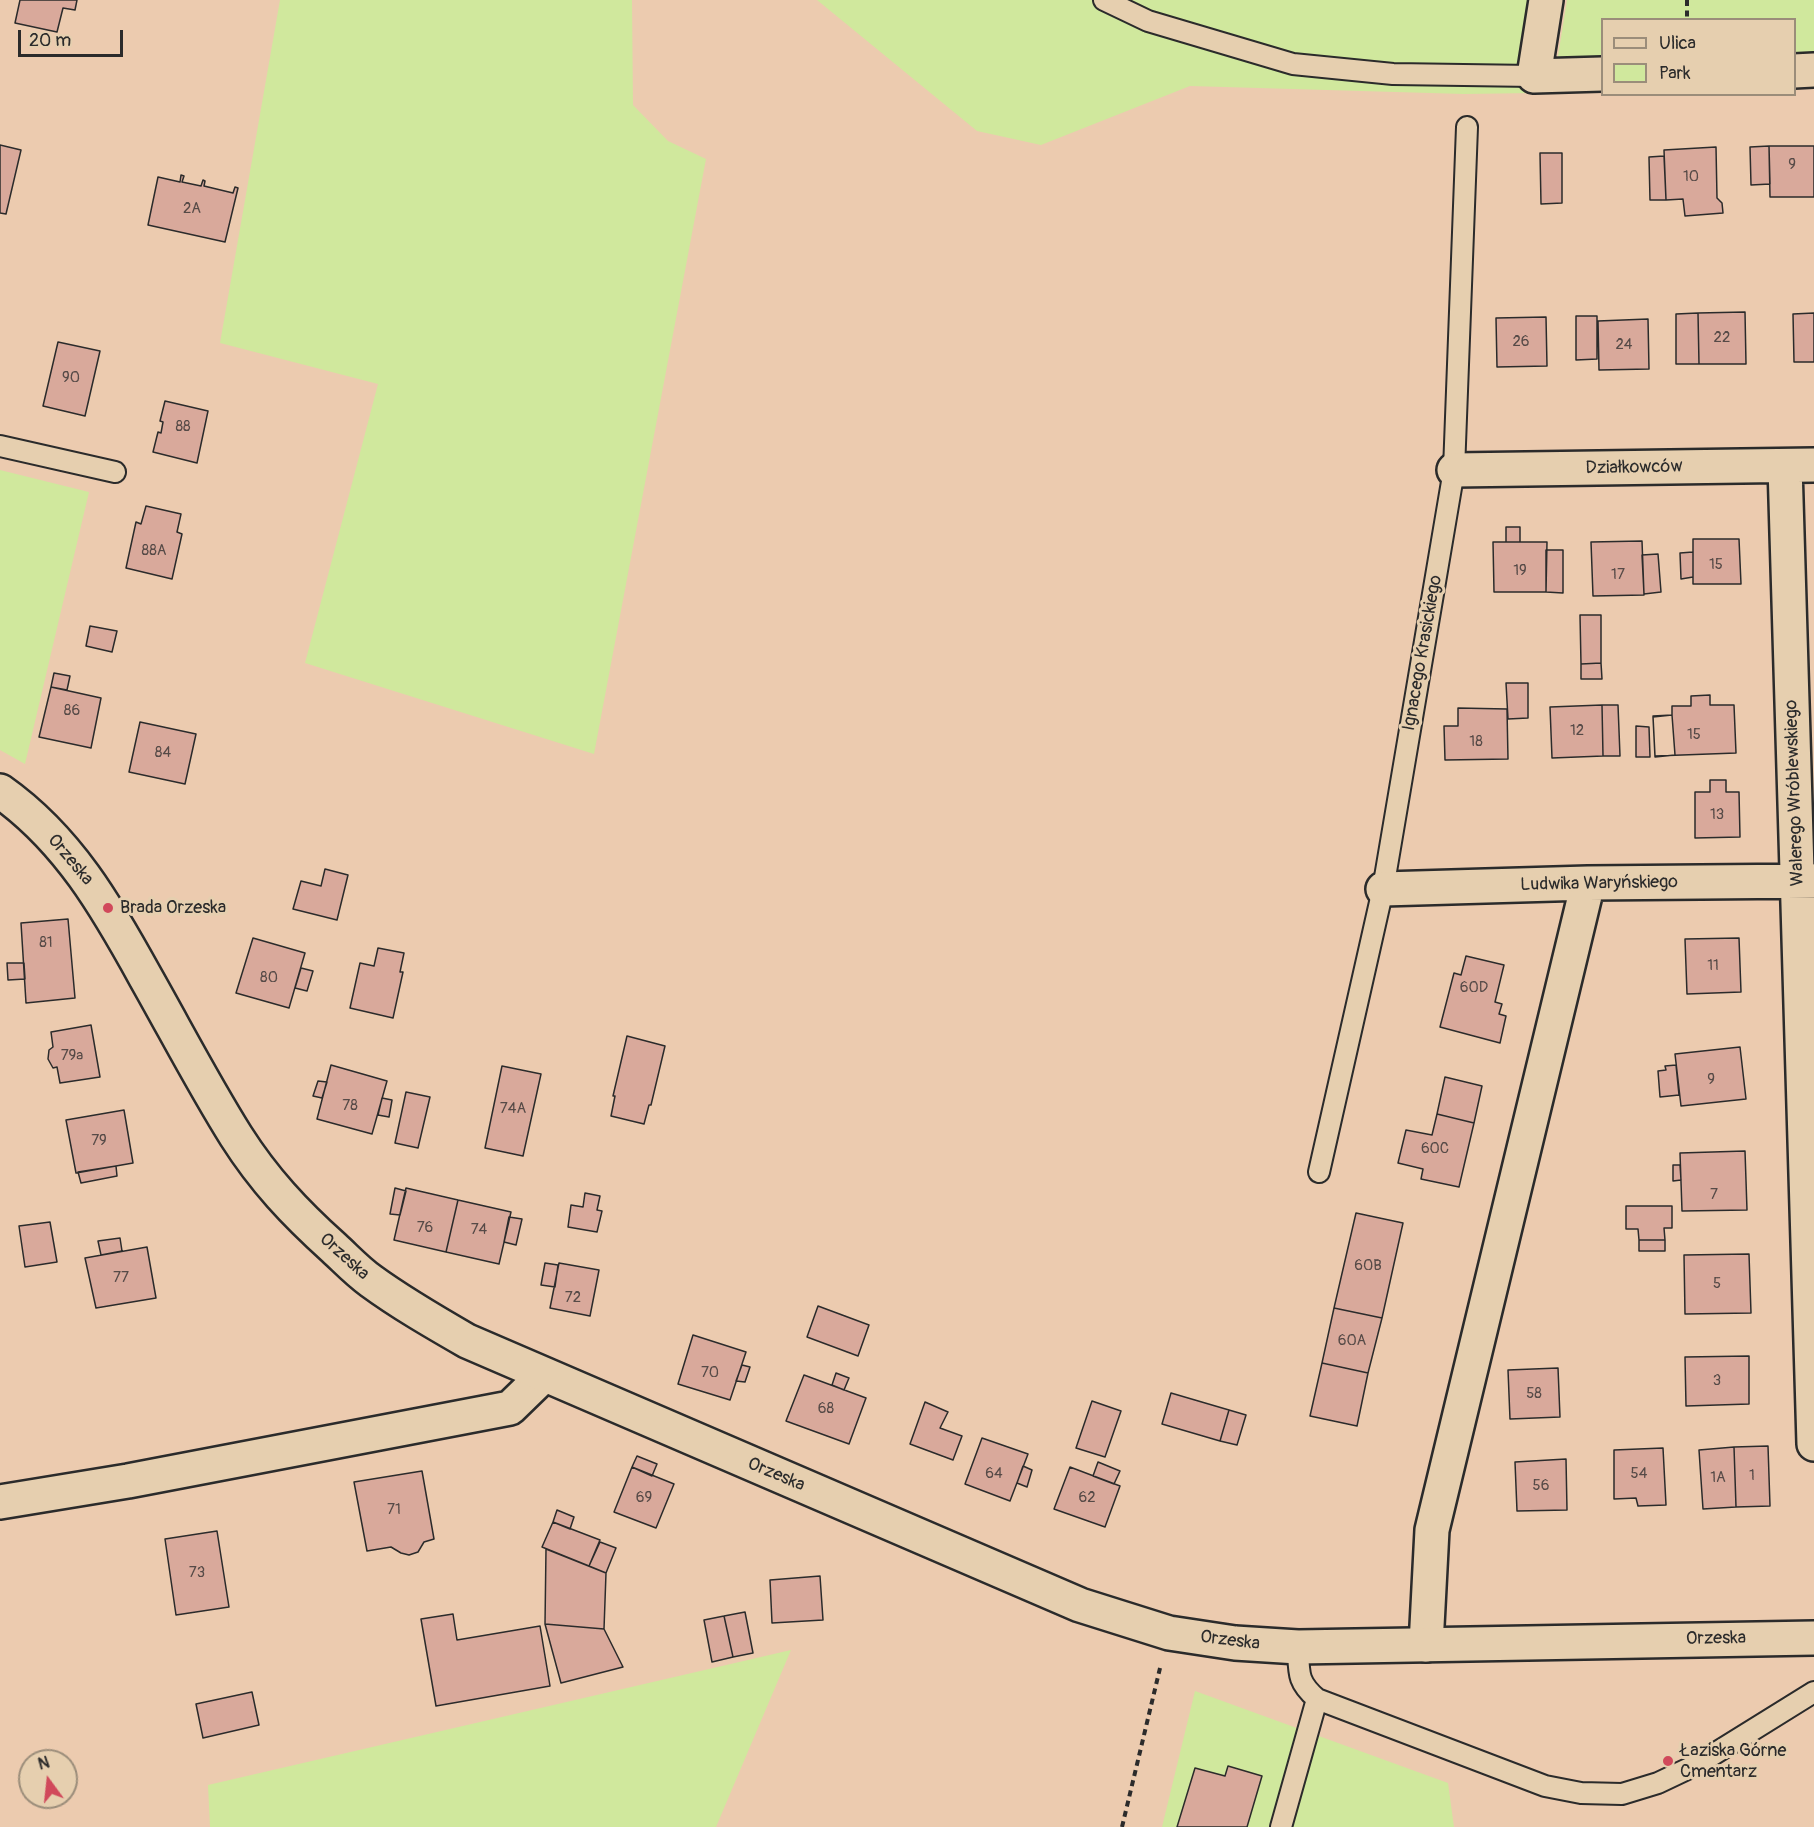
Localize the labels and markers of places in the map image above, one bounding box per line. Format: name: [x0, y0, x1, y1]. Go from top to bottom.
place label: Brada Orzeska: [120, 897, 226, 919]
marker: Brada Orzeska: [101, 901, 115, 915]
place label: Łaziska Górne Cmentarz: [1680, 1740, 1786, 1782]
marker: Łaziska Górne Cmentarz: [1661, 1754, 1675, 1768]

